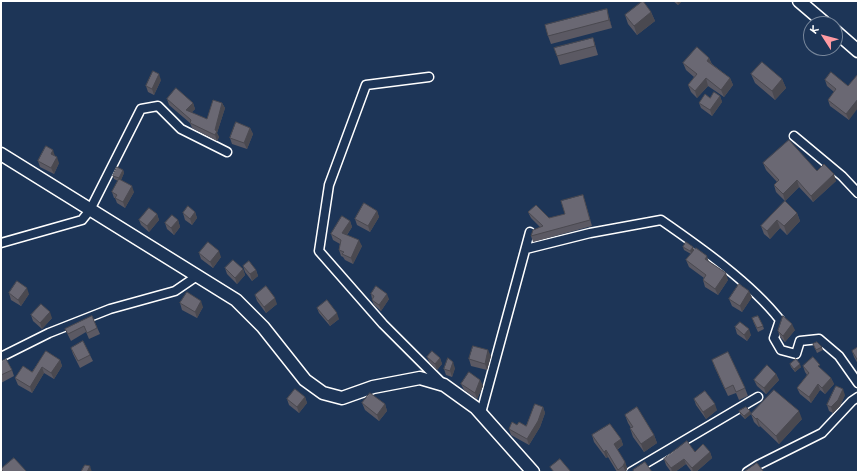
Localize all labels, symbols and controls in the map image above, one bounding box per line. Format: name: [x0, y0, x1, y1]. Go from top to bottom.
north arrow: [803, 16, 843, 56]
text: K: [805, 22, 822, 37]

